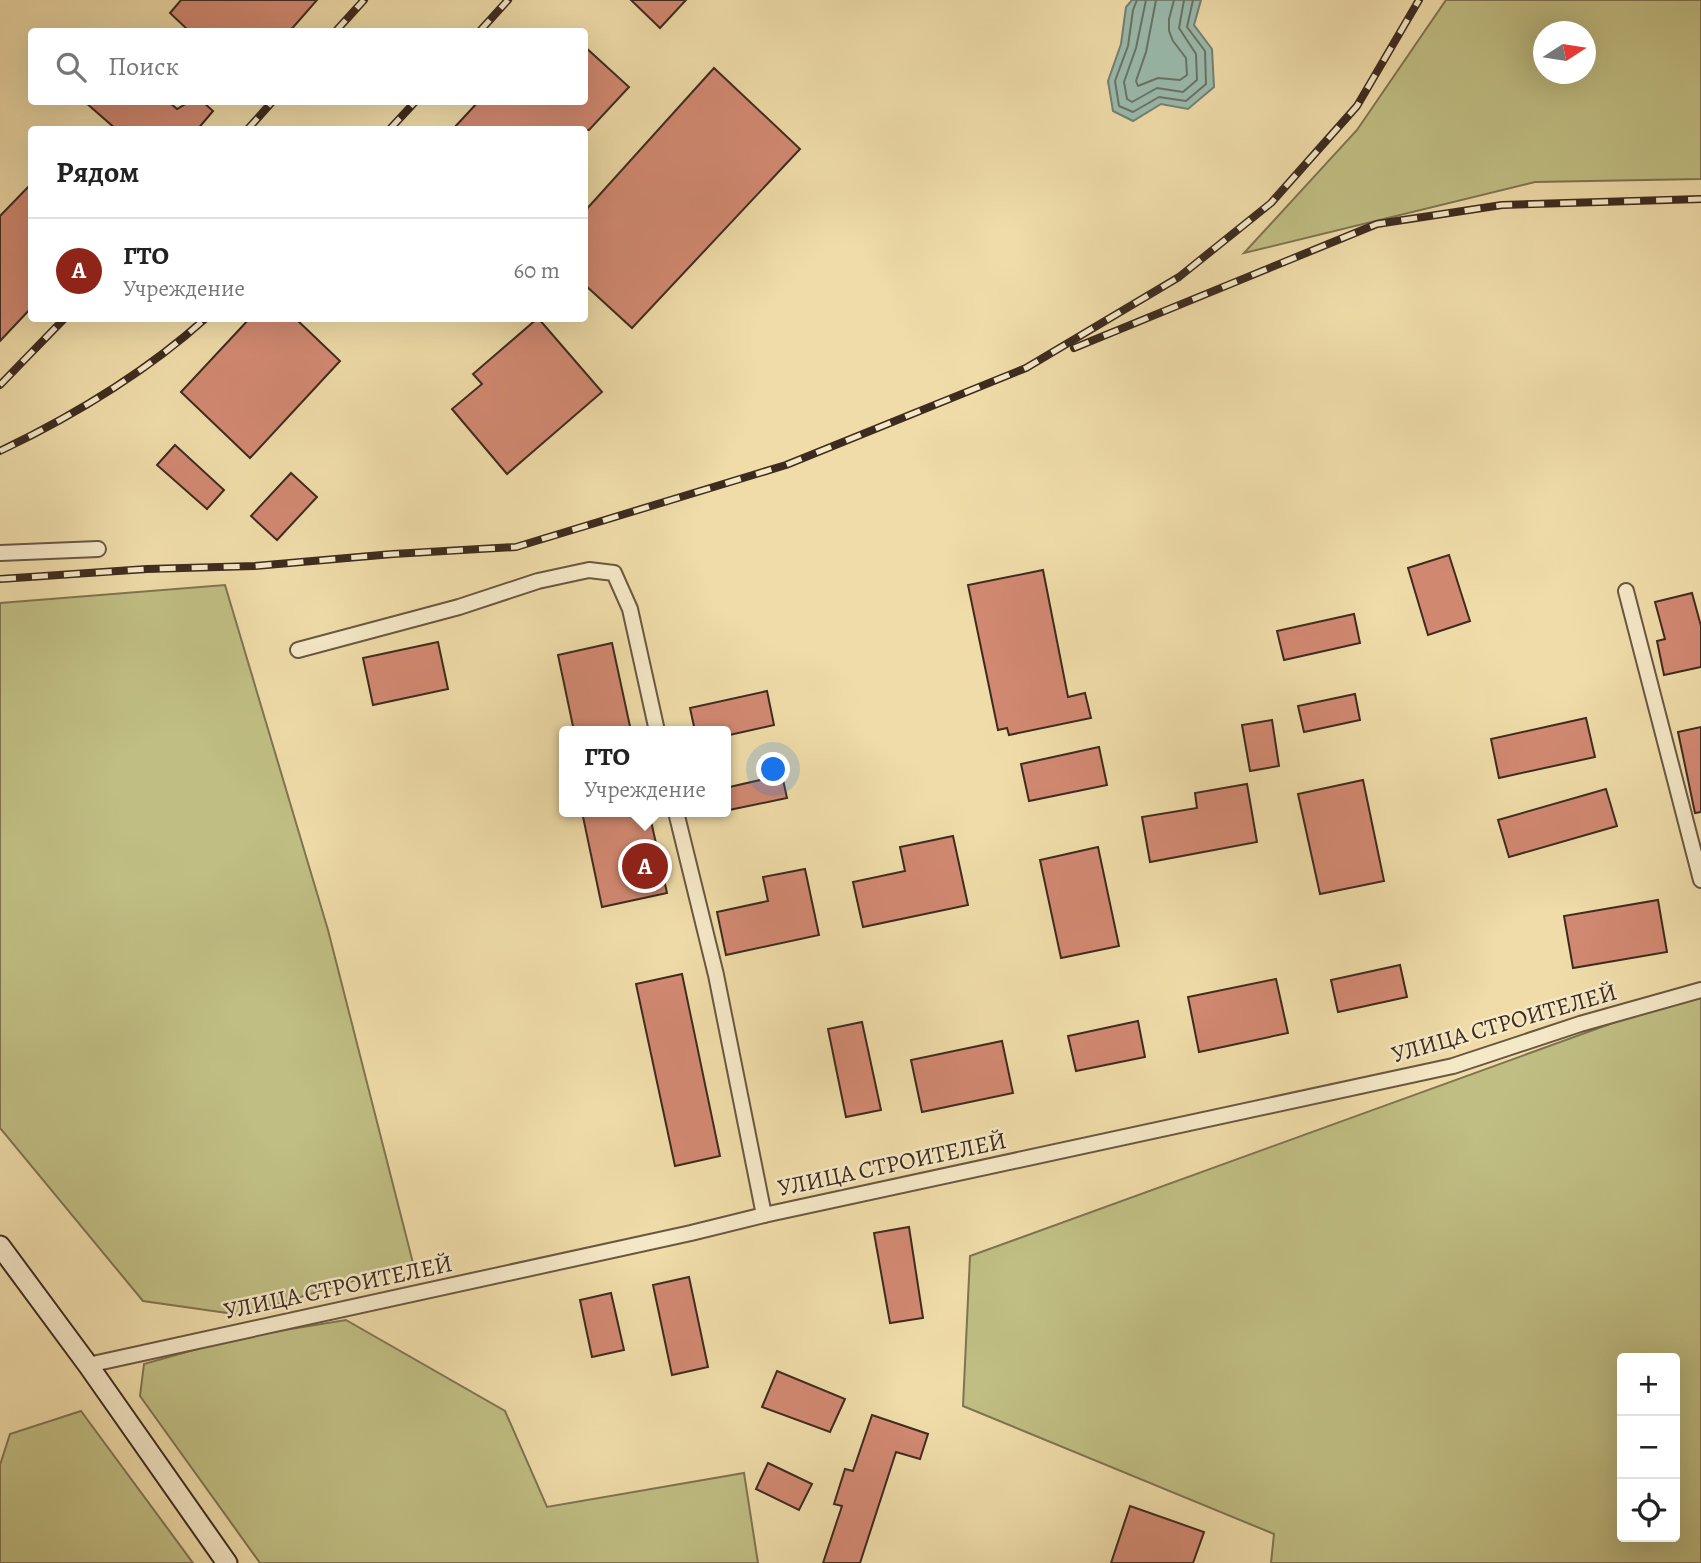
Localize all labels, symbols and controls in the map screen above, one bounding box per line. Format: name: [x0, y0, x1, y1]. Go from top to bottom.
north arrow: [1533, 21, 1596, 84]
search box: [28, 28, 588, 105]
icon: search: [52, 48, 90, 86]
text: Поиск: [108, 49, 179, 84]
text: Рядом: [56, 152, 139, 192]
text: ГТО: [123, 238, 169, 273]
text: A: [72, 255, 86, 286]
text: 60 m: [513, 255, 560, 286]
text: Учреждение: [123, 273, 245, 304]
popup: [559, 726, 731, 817]
text: ГТО: [584, 739, 630, 774]
your location: [756, 752, 790, 786]
text: Учреждение: [584, 774, 706, 805]
pin: A: [622, 840, 668, 892]
street label: УЛИЦА СТРОИТЕЛЕЙ: [1388, 975, 1620, 1071]
street label: УЛИЦА СТРОИТЕЛЕЙ: [775, 1124, 1009, 1204]
street label: УЛИЦА СТРОИТЕЛЕЙ: [221, 1247, 455, 1327]
map controls: [1617, 1353, 1680, 1542]
button: +: [1617, 1353, 1680, 1416]
button: −: [1617, 1416, 1680, 1479]
button: locate: [1617, 1479, 1680, 1542]

